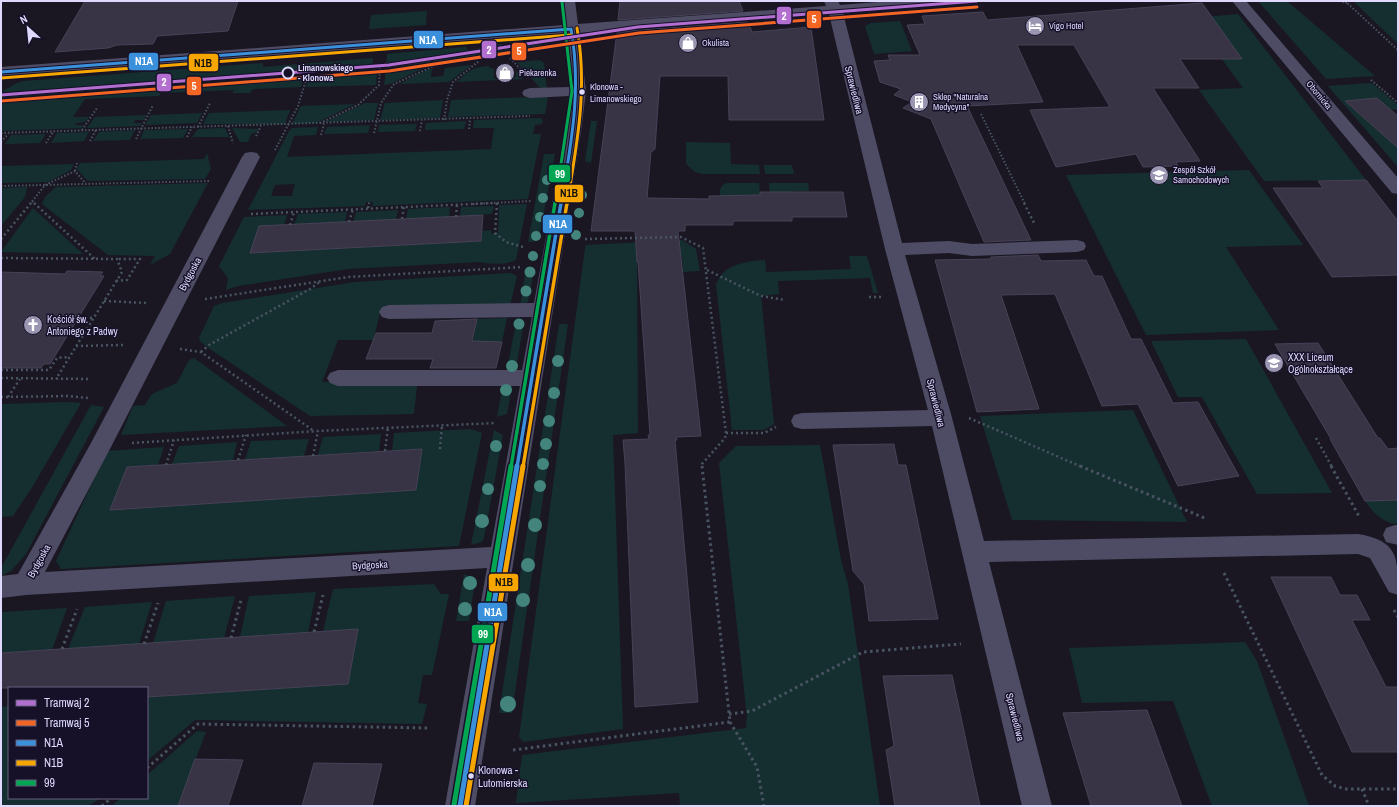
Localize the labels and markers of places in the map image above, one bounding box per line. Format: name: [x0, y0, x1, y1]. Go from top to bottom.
hotel icon: Vigo Hotel: [1024, 15, 1046, 37]
place label: Vigo Hotel: [1049, 20, 1084, 32]
shop icon: Okulista: [677, 32, 699, 54]
place label: Okulista: [702, 37, 729, 49]
place label: Limanowskiego - Klonowa: [298, 62, 354, 84]
shop icon: Piekarenka: [494, 62, 516, 84]
marker: Limanowskiego - Klonowa: [281, 66, 295, 80]
place label: Piekarenka: [519, 67, 556, 79]
place label: Klonowa - Limanowskiego: [590, 81, 642, 105]
marker: Klonowa - Limanowskiego: [577, 87, 587, 97]
building icon: Sklep "Naturalna Medycyna": [908, 91, 930, 113]
place label: Sklep "Naturalna Medycyna": [933, 91, 988, 113]
school or university icon: Zespół Szkół Samochodowych: [1148, 164, 1170, 186]
place label: Zespół Szkół Samochodowych: [1173, 164, 1229, 186]
place label: Kościół św. Antoniego z Padwy: [46, 313, 119, 338]
church icon: Kościół św. Antoniego z Padwy: [22, 314, 44, 336]
place label: XXX Liceum Ogólnokształcące: [1288, 351, 1353, 376]
school or university icon: XXX Liceum Ogólnokształcące: [1263, 352, 1285, 374]
place label: Klonowa - Lutomierska: [478, 763, 528, 790]
marker: Klonowa - Lutomierska: [466, 771, 476, 781]

